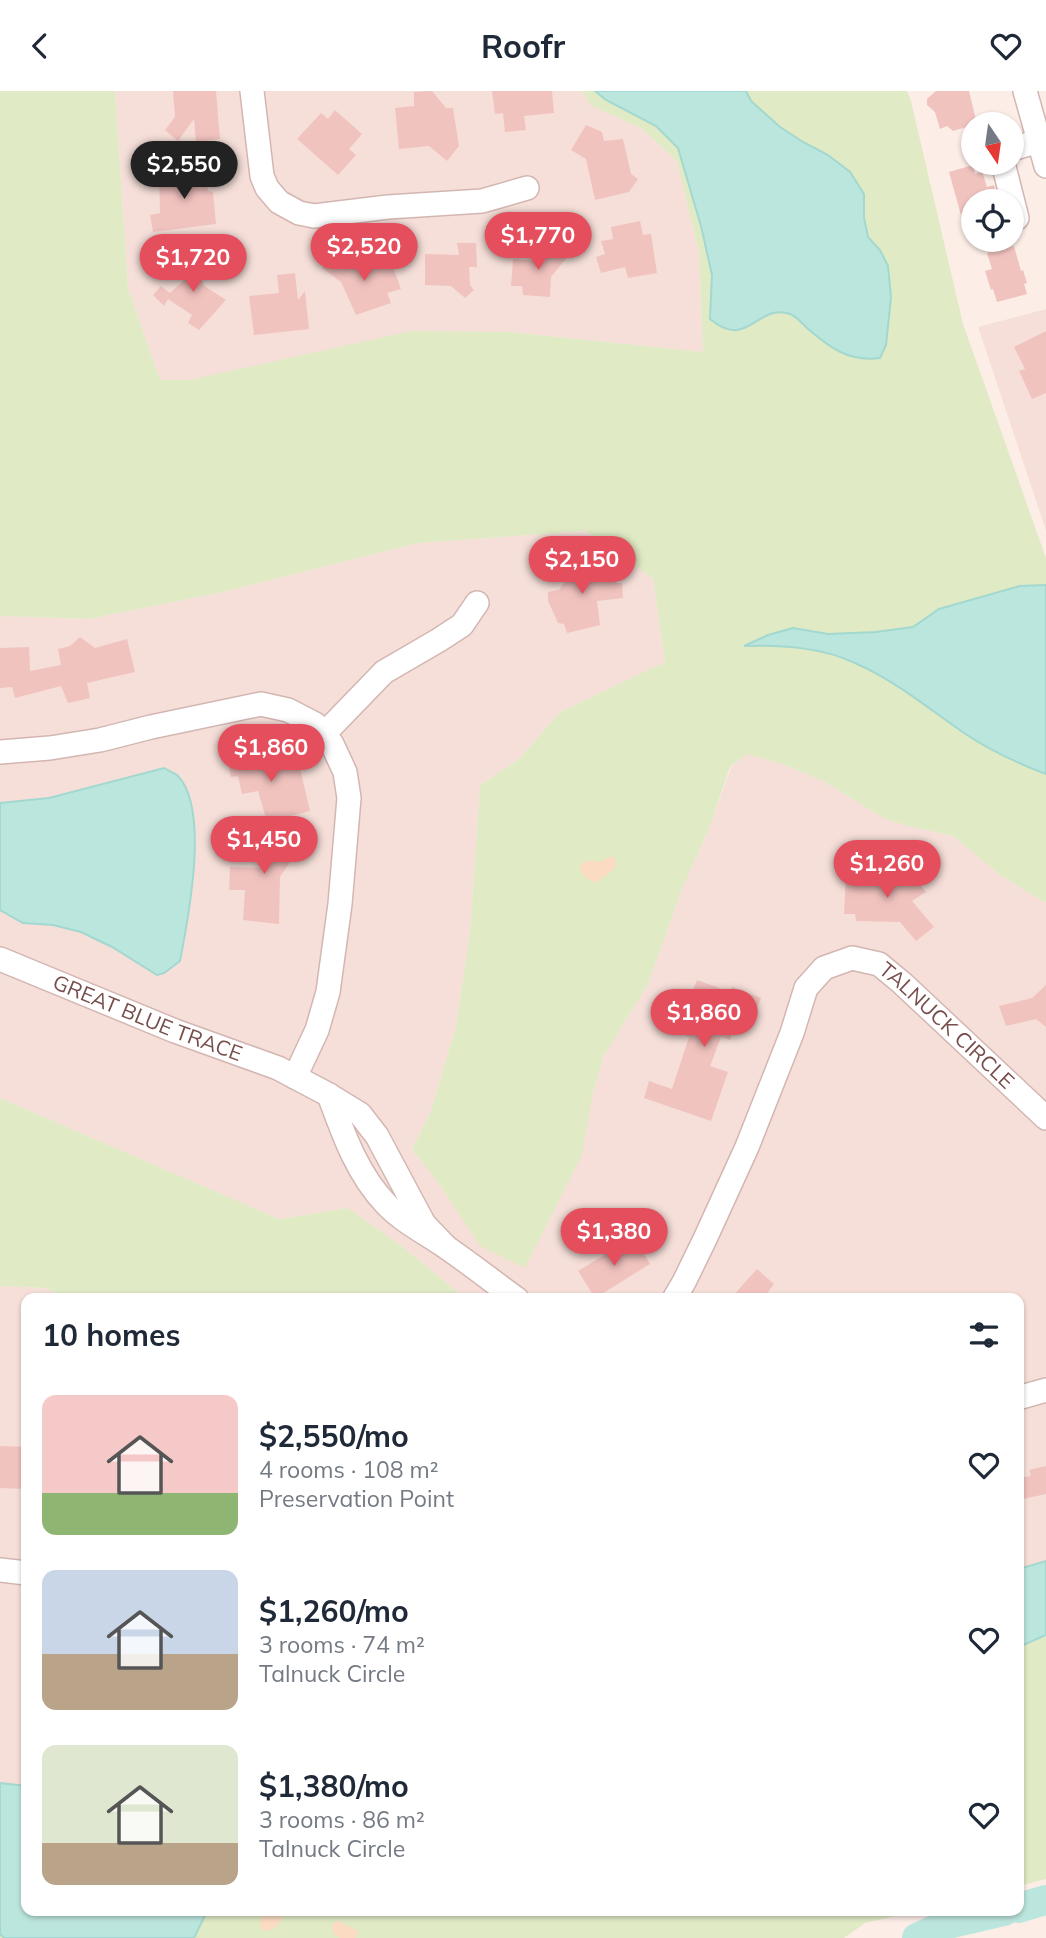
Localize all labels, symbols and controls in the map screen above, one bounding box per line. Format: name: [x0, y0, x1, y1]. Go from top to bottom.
text: Roofr: [481, 26, 565, 66]
icon: back: [21, 27, 59, 65]
icon: heart: [987, 27, 1025, 65]
north arrow: [961, 112, 1024, 175]
map controls: [961, 112, 1024, 252]
pin: $2,550: [127, 141, 241, 201]
text: $2,550: [147, 149, 221, 178]
button: locate: [961, 189, 1024, 252]
pin: $1,770: [481, 213, 595, 272]
text: $1,770: [501, 220, 575, 249]
pin: $2,520: [307, 223, 421, 283]
text: $2,520: [327, 231, 401, 260]
pin: $1,720: [136, 235, 250, 294]
text: $1,720: [156, 242, 230, 271]
pin: $2,150: [525, 537, 639, 596]
text: $2,150: [545, 544, 619, 573]
pin: $1,860: [214, 725, 328, 784]
text: $1,860: [234, 732, 308, 761]
pin: $1,450: [207, 817, 321, 876]
text: $1,450: [227, 824, 301, 853]
pin: $1,260: [830, 841, 944, 900]
text: $1,260: [850, 848, 924, 877]
street label: TALNUCK CIRCLE: [874, 956, 1020, 1094]
street label: GREAT BLUE TRACE: [49, 968, 246, 1066]
pin: $1,860: [647, 989, 761, 1049]
text: $1,860: [667, 997, 741, 1026]
pin: $1,380: [557, 1209, 671, 1268]
text: $1,380: [577, 1216, 651, 1245]
text: 10 homes: [42, 1316, 181, 1354]
icon: filters: [965, 1316, 1003, 1354]
text: $2,550/mo: [259, 1417, 409, 1455]
icon: home: [98, 1423, 182, 1507]
icon: heart: [965, 1446, 1003, 1484]
text: 4 rooms · 108 m²: [259, 1455, 439, 1484]
text: Preservation Point: [259, 1484, 454, 1513]
text: $1,260/mo: [259, 1592, 409, 1630]
icon: home: [98, 1598, 182, 1682]
icon: heart: [965, 1621, 1003, 1659]
text: 3 rooms · 74 m²: [259, 1630, 425, 1659]
text: Talnuck Circle: [259, 1659, 405, 1688]
text: $1,380/mo: [259, 1767, 409, 1805]
icon: home: [98, 1773, 182, 1857]
icon: heart: [965, 1796, 1003, 1834]
text: 3 rooms · 86 m²: [259, 1805, 425, 1834]
text: Talnuck Circle: [259, 1834, 405, 1863]

